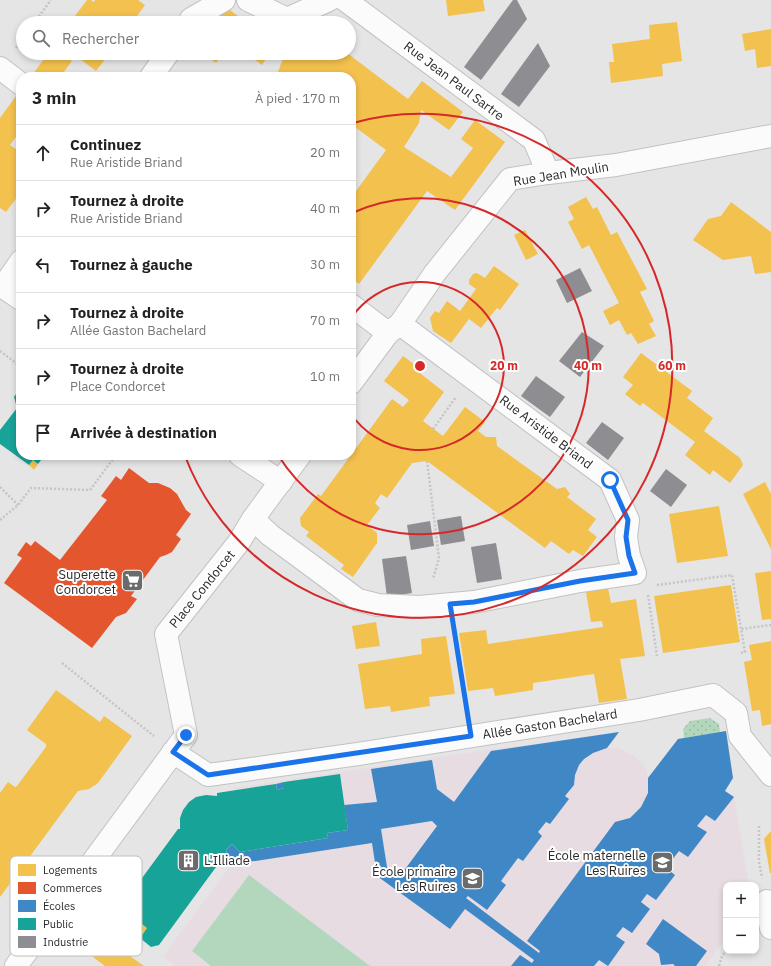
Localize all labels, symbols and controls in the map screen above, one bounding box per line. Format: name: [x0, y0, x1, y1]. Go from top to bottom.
search box: [16, 16, 356, 60]
icon: search: [30, 27, 52, 49]
text: Rechercher: [62, 29, 139, 48]
street label: Rue Jean Paul Sartre: [400, 38, 508, 124]
text: 3 min: [32, 87, 76, 109]
text: À pied · 170 m: [255, 90, 340, 107]
text: Continuez: [70, 135, 141, 154]
icon: ahead: [32, 142, 54, 164]
text: 20 m: [310, 144, 340, 161]
text: Rue Aristide Briand: [70, 154, 182, 171]
street label: Rue Jean Moulin: [512, 158, 610, 190]
text: Tournez à droite: [70, 191, 184, 210]
icon: right: [32, 198, 54, 220]
text: 40 m: [310, 200, 340, 217]
text: Rue Aristide Briand: [70, 210, 182, 227]
icon: left: [32, 254, 54, 276]
text: Tournez à gauche: [70, 255, 193, 274]
text: 30 m: [310, 256, 340, 273]
text: Tournez à droite: [70, 303, 184, 322]
icon: right: [32, 310, 54, 332]
text: 70 m: [310, 312, 340, 329]
text: Allée Gaston Bachelard: [70, 322, 206, 339]
text: 20 m: [490, 358, 518, 373]
text: 40 m: [574, 358, 602, 373]
text: 60 m: [658, 358, 686, 373]
text: Tournez à droite: [70, 359, 184, 378]
centre of rings: [413, 359, 427, 373]
icon: right: [32, 366, 54, 388]
text: 10 m: [310, 368, 340, 385]
text: Place Condorcet: [70, 378, 165, 395]
street label: Rue Aristide Briand: [496, 391, 596, 473]
icon: arrive: [32, 422, 54, 444]
text: Arrivée à destination: [70, 423, 217, 442]
route start: [601, 471, 619, 489]
street label: Place Condorcet: [165, 547, 239, 631]
place label: Superette Condorcet: [56, 566, 116, 598]
supermarket icon: Superette Condorcet: [119, 568, 145, 594]
street label: Allée Gaston Bachelard: [481, 705, 619, 743]
route end: [177, 726, 195, 744]
building icon: L'Illiade: [176, 847, 202, 873]
place label: École maternelle Les Ruires: [548, 847, 646, 879]
school or university icon: École maternelle Les Ruires: [649, 849, 675, 875]
place label: L'Illiade: [204, 852, 250, 869]
legend: [10, 856, 142, 956]
text: Logements: [43, 863, 97, 877]
place label: École primaire Les Ruires: [372, 863, 456, 895]
school or university icon: École primaire Les Ruires: [459, 865, 485, 891]
text: Commerces: [43, 881, 102, 895]
map controls: [723, 882, 759, 954]
button: +: [723, 882, 759, 918]
text: Écoles: [43, 899, 75, 913]
text: Public: [43, 917, 74, 931]
button: −: [723, 918, 759, 954]
text: Industrie: [43, 935, 88, 949]

